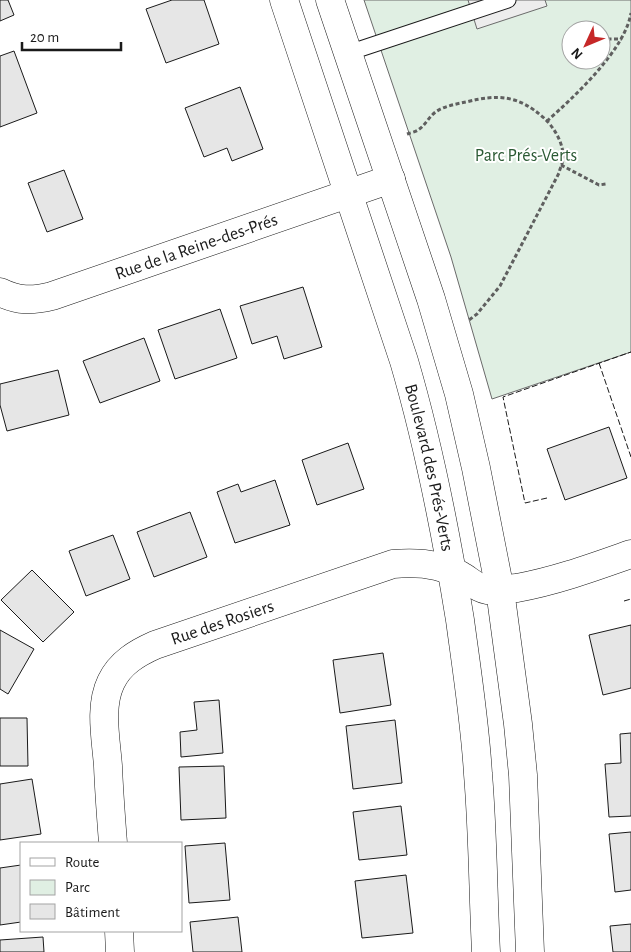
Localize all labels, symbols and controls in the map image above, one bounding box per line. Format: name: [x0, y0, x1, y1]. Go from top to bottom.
scale bar: [22, 20, 121, 52]
north arrow: [561, 20, 611, 70]
text: 20 m: [30, 30, 59, 45]
text: N: [569, 45, 586, 62]
park label: Parc Prés-Verts: [475, 147, 577, 165]
street label: Rue de la Reine-des-Prés: [113, 211, 280, 284]
street label: Boulevard des Prés-Verts: [401, 382, 456, 553]
street label: Rue des Rosiers: [169, 597, 276, 649]
legend: [20, 842, 182, 932]
text: Route: [65, 855, 99, 870]
text: Parc: [65, 880, 90, 895]
text: Bâtiment: [65, 905, 120, 920]

